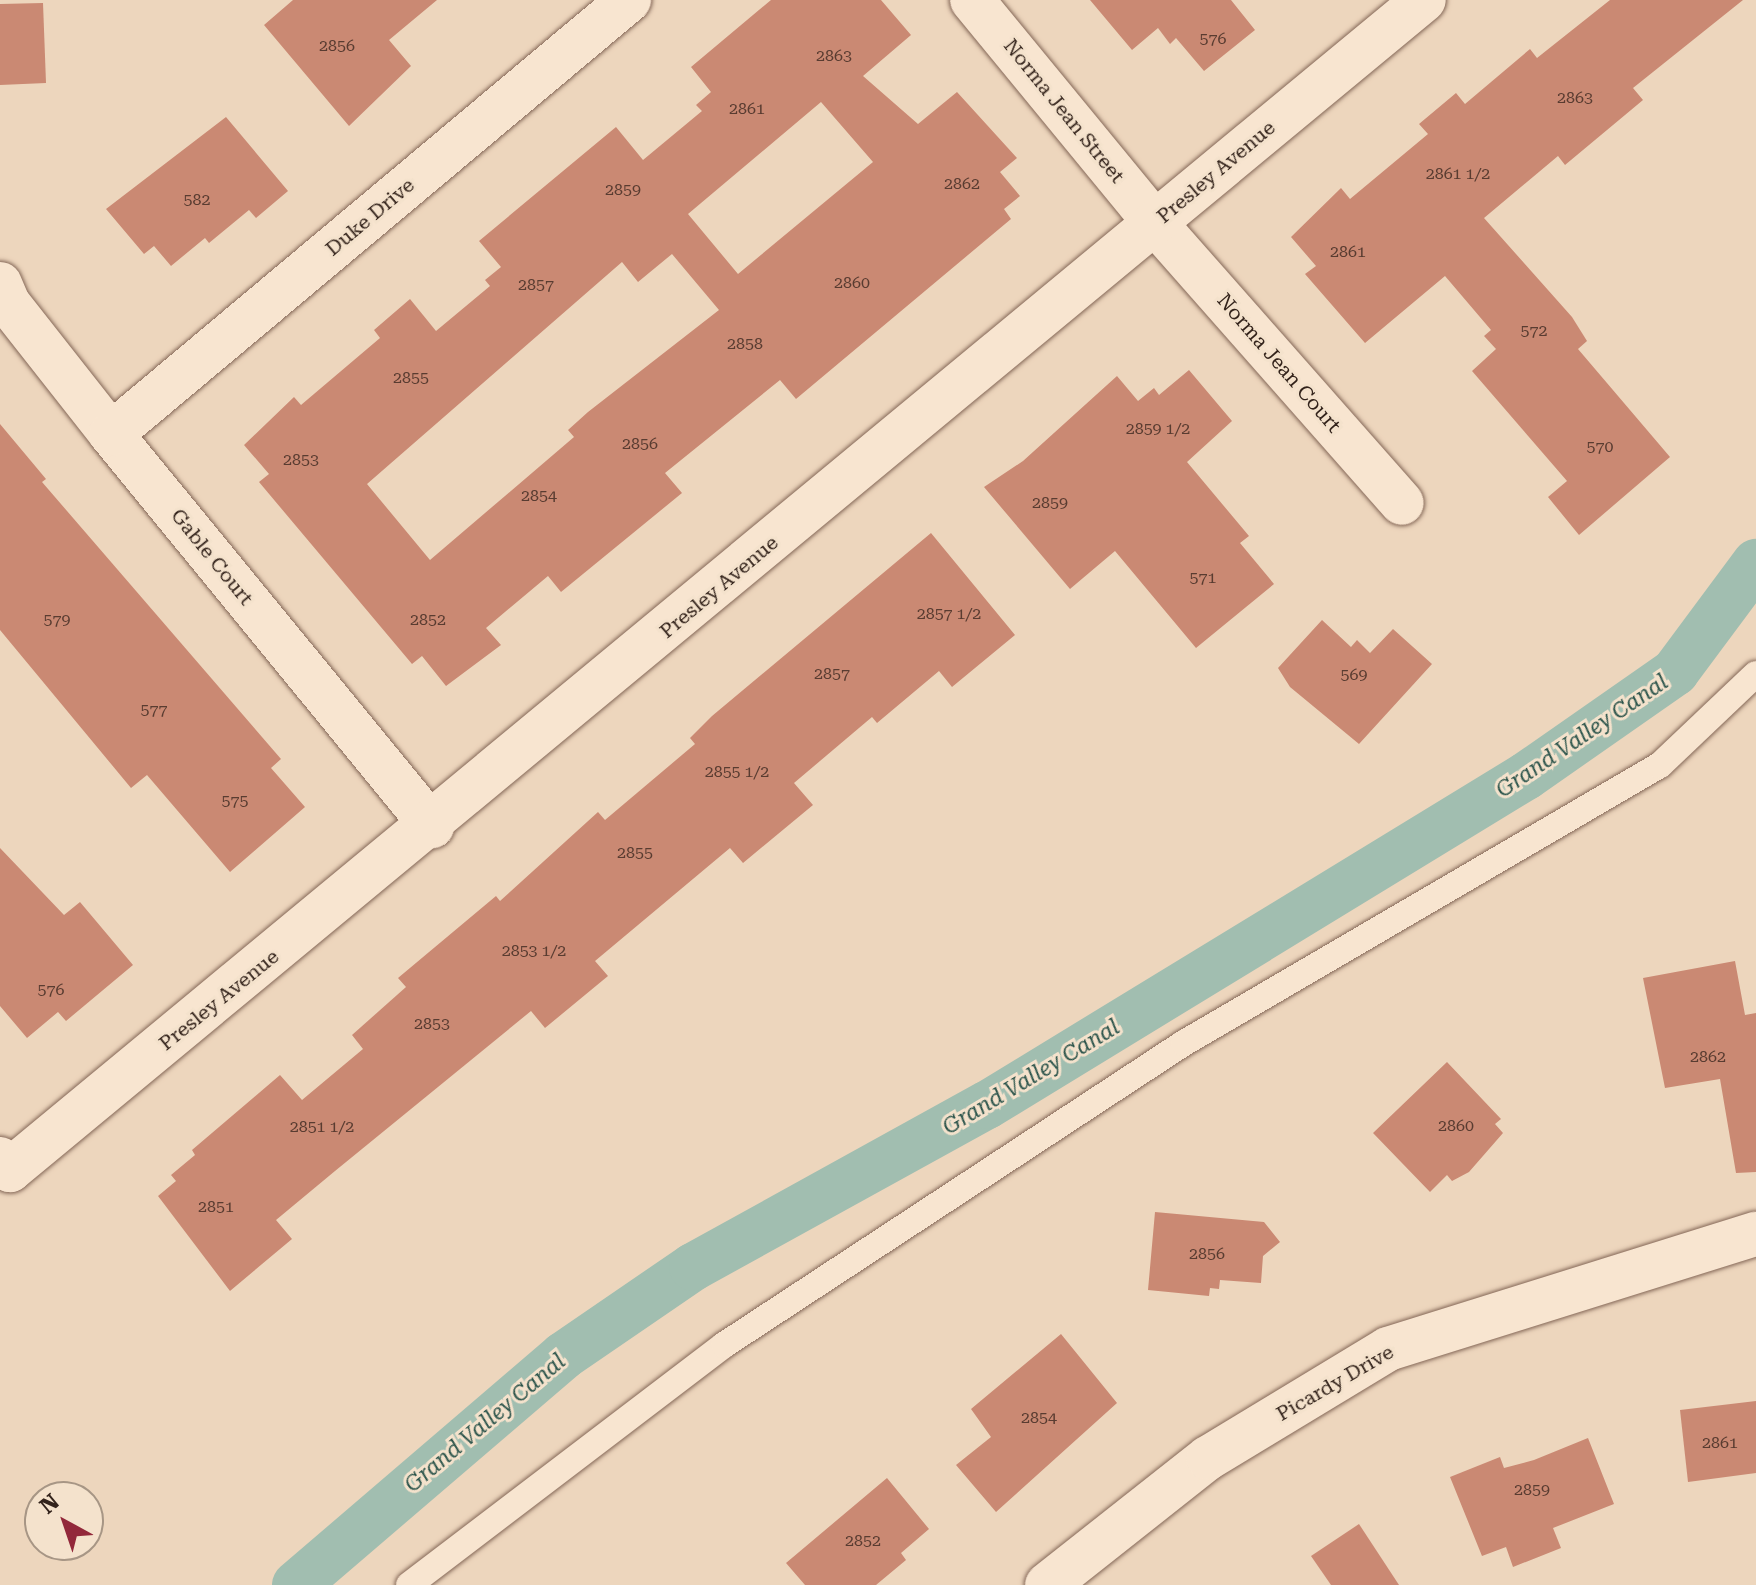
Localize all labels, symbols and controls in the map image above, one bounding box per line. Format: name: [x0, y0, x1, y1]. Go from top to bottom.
house number: 576: [1200, 29, 1226, 49]
street label: Norma Jean Street: [999, 34, 1129, 188]
house number: 2856: [319, 36, 355, 56]
house number: 2863: [816, 46, 852, 66]
house number: 2863: [1557, 88, 1593, 108]
house number: 2861: [729, 99, 765, 119]
street label: Presley Avenue: [1152, 116, 1280, 228]
house number: 2861 1/2: [1426, 164, 1490, 184]
street label: Duke Drive: [321, 173, 419, 261]
house number: 2862: [944, 174, 980, 194]
house number: 2859: [605, 180, 641, 200]
house number: 582: [184, 190, 210, 210]
house number: 2861: [1330, 242, 1366, 262]
house number: 2860: [834, 273, 870, 293]
house number: 2857: [518, 275, 554, 295]
street label: Norma Jean Court: [1212, 289, 1346, 437]
house number: 572: [1521, 321, 1547, 341]
house number: 2858: [727, 334, 763, 354]
house number: 2855: [393, 368, 429, 388]
house number: 2859 1/2: [1126, 419, 1190, 439]
house number: 2856: [622, 434, 658, 454]
house number: 570: [1587, 437, 1613, 457]
house number: 2853: [283, 450, 319, 470]
house number: 2854: [521, 486, 557, 506]
house number: 2859: [1032, 493, 1068, 513]
street label: Gable Court: [166, 504, 258, 610]
street label: Presley Avenue: [655, 531, 783, 643]
house number: 571: [1190, 568, 1216, 588]
house number: 2857 1/2: [917, 604, 981, 624]
house number: 579: [44, 610, 70, 630]
house number: 2852: [410, 610, 446, 630]
house number: 2857: [814, 664, 850, 684]
house number: 569: [1341, 665, 1367, 685]
water label: Grand Valley Canal: [1491, 669, 1673, 803]
house number: 577: [141, 700, 167, 720]
house number: 2855 1/2: [705, 762, 769, 782]
house number: 575: [222, 791, 248, 811]
house number: 2855: [617, 843, 653, 863]
house number: 2853 1/2: [502, 941, 566, 961]
street label: Presley Avenue: [154, 944, 284, 1056]
house number: 576: [38, 980, 64, 1000]
house number: 2853: [414, 1014, 450, 1034]
water label: Grand Valley Canal: [938, 1014, 1124, 1140]
house number: 2862: [1690, 1047, 1726, 1067]
house number: 2860: [1438, 1116, 1474, 1136]
house number: 2851 1/2: [290, 1117, 354, 1137]
house number: 2851: [198, 1197, 234, 1217]
house number: 2856: [1189, 1244, 1225, 1264]
street label: Picardy Drive: [1272, 1340, 1398, 1426]
water label: Grand Valley Canal: [399, 1348, 571, 1498]
house number: 2854: [1021, 1408, 1057, 1428]
house number: 2861: [1702, 1433, 1738, 1453]
house number: 2859: [1514, 1480, 1550, 1500]
north arrow: [24, 1481, 104, 1561]
text: N: [35, 1489, 64, 1519]
house number: 2852: [845, 1531, 881, 1551]

